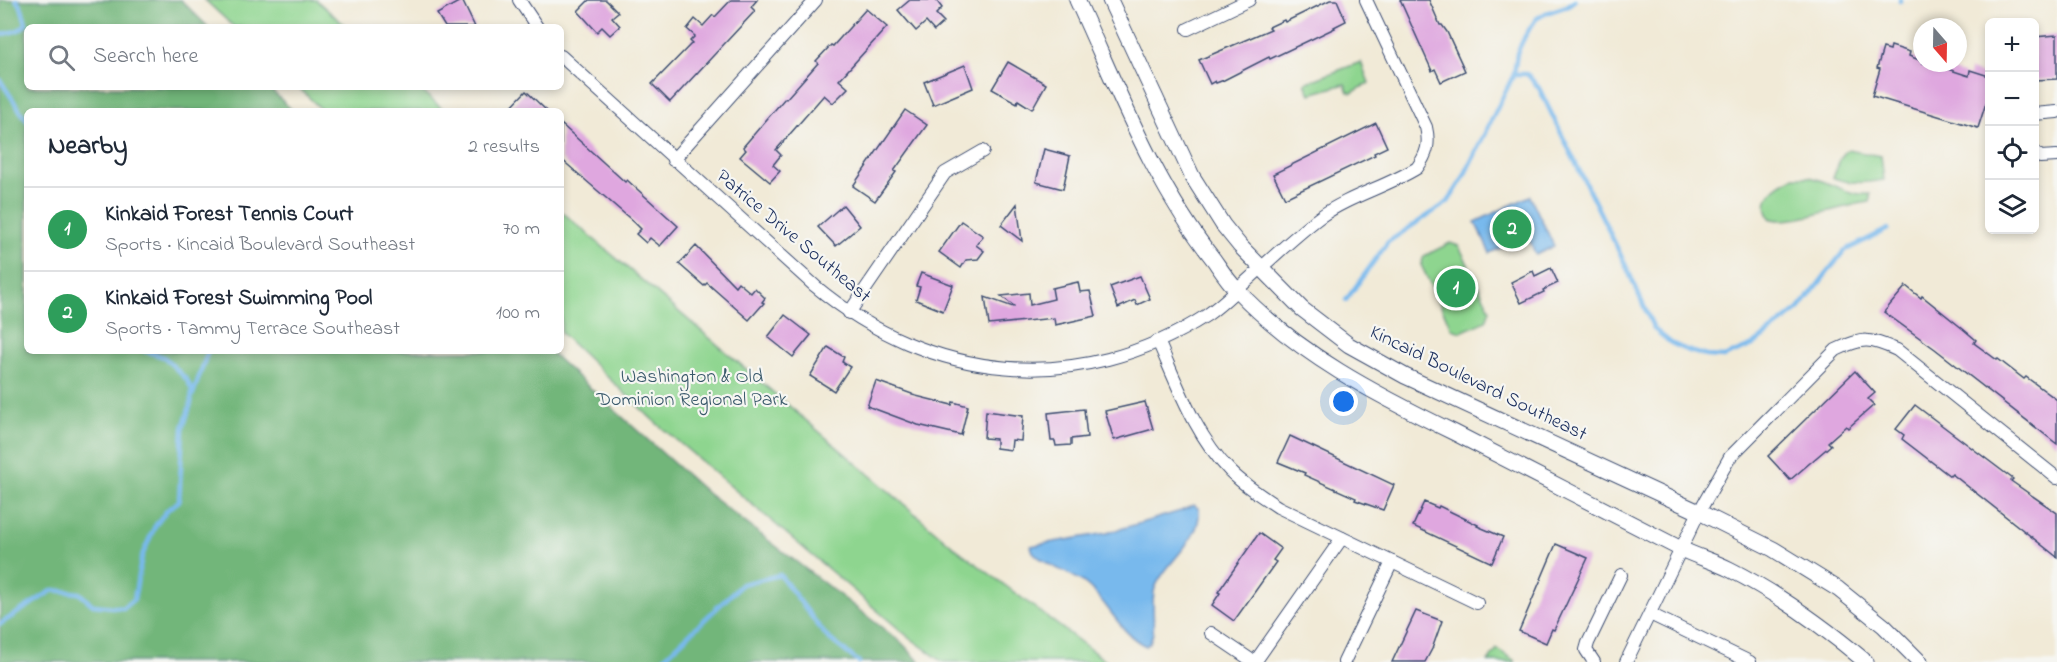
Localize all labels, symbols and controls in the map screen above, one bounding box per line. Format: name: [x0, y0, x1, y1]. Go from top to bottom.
north arrow: [1913, 18, 1967, 72]
map controls: [1985, 18, 2039, 234]
button: +: [1985, 18, 2039, 72]
search box: [24, 24, 564, 90]
icon: search: [45, 41, 78, 74]
text: Search here: [93, 41, 198, 73]
button: −: [1985, 72, 2039, 126]
button: locate: [1985, 126, 2039, 180]
text: Nearby: [48, 128, 127, 166]
text: 2 results: [468, 133, 540, 162]
street label: Patrice Drive Southeast: [709, 163, 877, 311]
button: layers: [1985, 180, 2039, 234]
text: Kinkaid Forest Tennis Court: [105, 199, 353, 231]
pin: 2: [1492, 206, 1532, 252]
text: 1: [64, 215, 71, 244]
text: 70 m: [503, 215, 540, 244]
text: Sports · Kincaid Boulevard Southeast: [105, 231, 415, 260]
pin: 1: [1436, 266, 1476, 310]
text: Kinkaid Forest Swimming Pool: [105, 283, 373, 315]
text: 2: [63, 299, 72, 328]
text: 100 m: [496, 299, 540, 328]
text: Sports · Tammy Terrace Southeast: [105, 315, 400, 344]
street label: Kincaid Boulevard Southeast: [1364, 319, 1592, 449]
park label: Washington & Old Dominion Regional Park: [595, 363, 788, 416]
your location: [1329, 387, 1358, 416]

